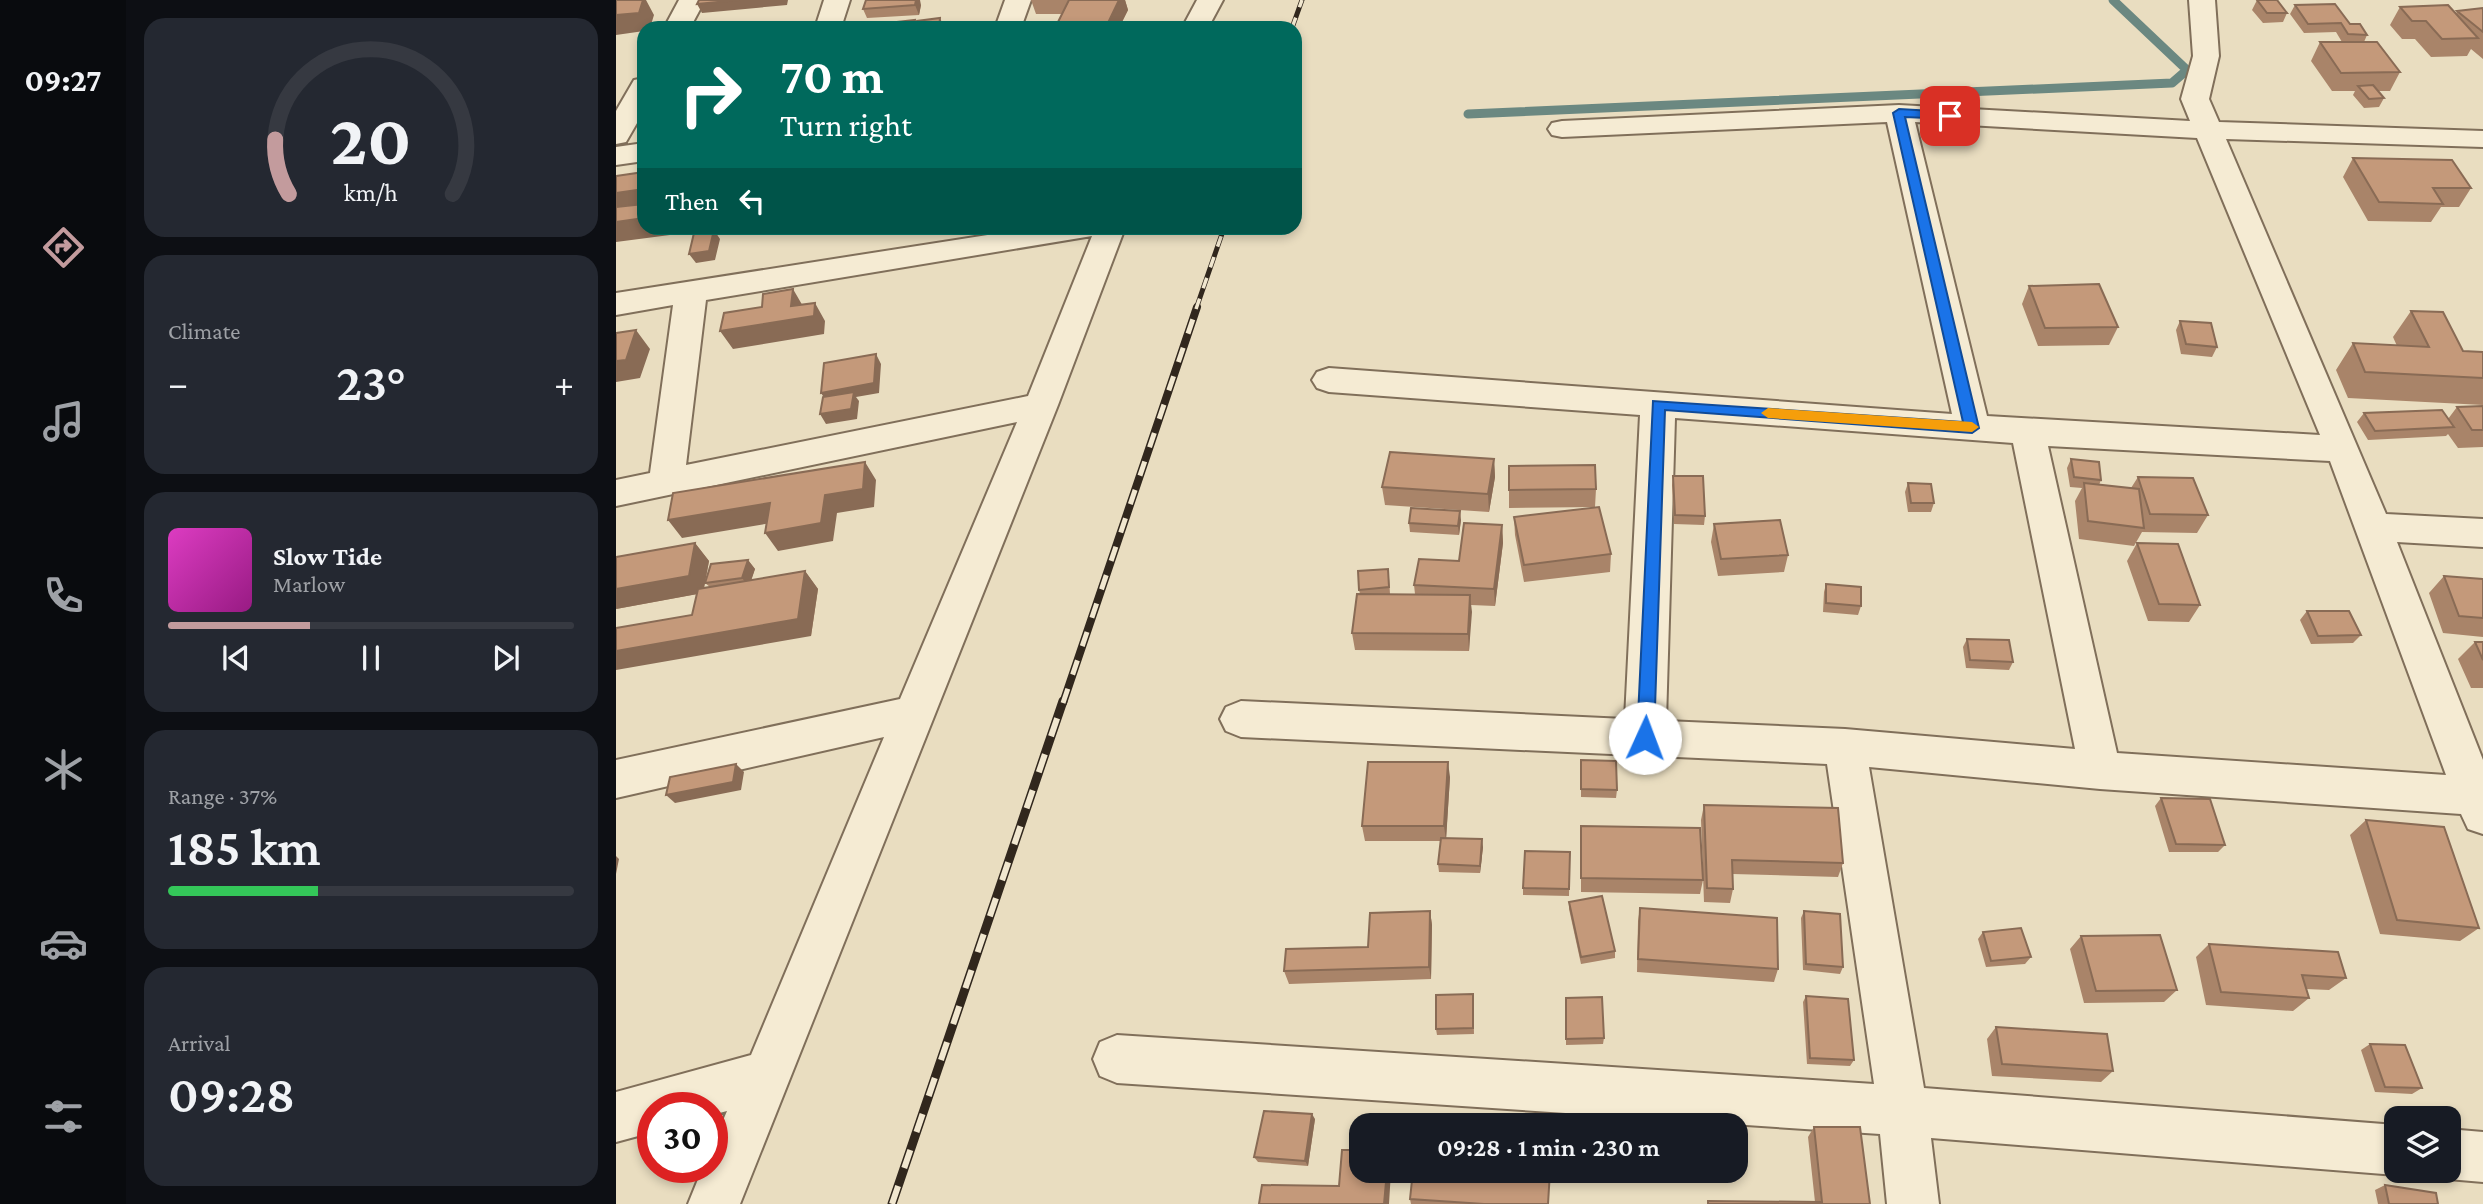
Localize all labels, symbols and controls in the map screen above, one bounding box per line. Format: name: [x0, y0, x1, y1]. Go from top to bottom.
icon: right: [665, 49, 756, 140]
text: 70 m: [780, 49, 884, 104]
text: 09:27: [25, 62, 101, 98]
pin: [1920, 86, 1980, 146]
icon: arrive: [1931, 97, 1969, 135]
text: 20: [330, 99, 412, 180]
text: Turn right: [780, 107, 912, 143]
text: km/h: [344, 178, 398, 205]
icon: left: [733, 182, 771, 220]
text: Then: [665, 187, 719, 216]
icon: directions: [39, 223, 88, 272]
text: Climate: [168, 318, 240, 344]
text: 23°: [336, 353, 406, 411]
text: −: [168, 362, 188, 404]
text: +: [554, 362, 574, 404]
icon: music: [39, 397, 88, 446]
text: Slow Tide: [273, 542, 382, 571]
icon: phone: [39, 571, 88, 620]
text: Marlow: [273, 571, 345, 597]
icon: previous: [217, 639, 255, 677]
icon: pause: [352, 639, 390, 677]
icon: next: [487, 639, 525, 677]
position arrow: [1608, 701, 1682, 775]
icon: climate: [39, 745, 88, 794]
text: Range · 37%: [168, 783, 277, 809]
text: 185 km: [168, 818, 321, 876]
icon: car: [39, 919, 88, 968]
text: Arrival: [168, 1030, 231, 1056]
text: 09:28: [168, 1065, 295, 1123]
icon: filters: [39, 1092, 88, 1141]
speed limit sign: 30: [637, 1092, 728, 1183]
map controls: [2384, 1106, 2461, 1183]
button: layers: [2384, 1106, 2461, 1183]
text: 09:28 · 1 min · 230 m: [1437, 1133, 1660, 1162]

